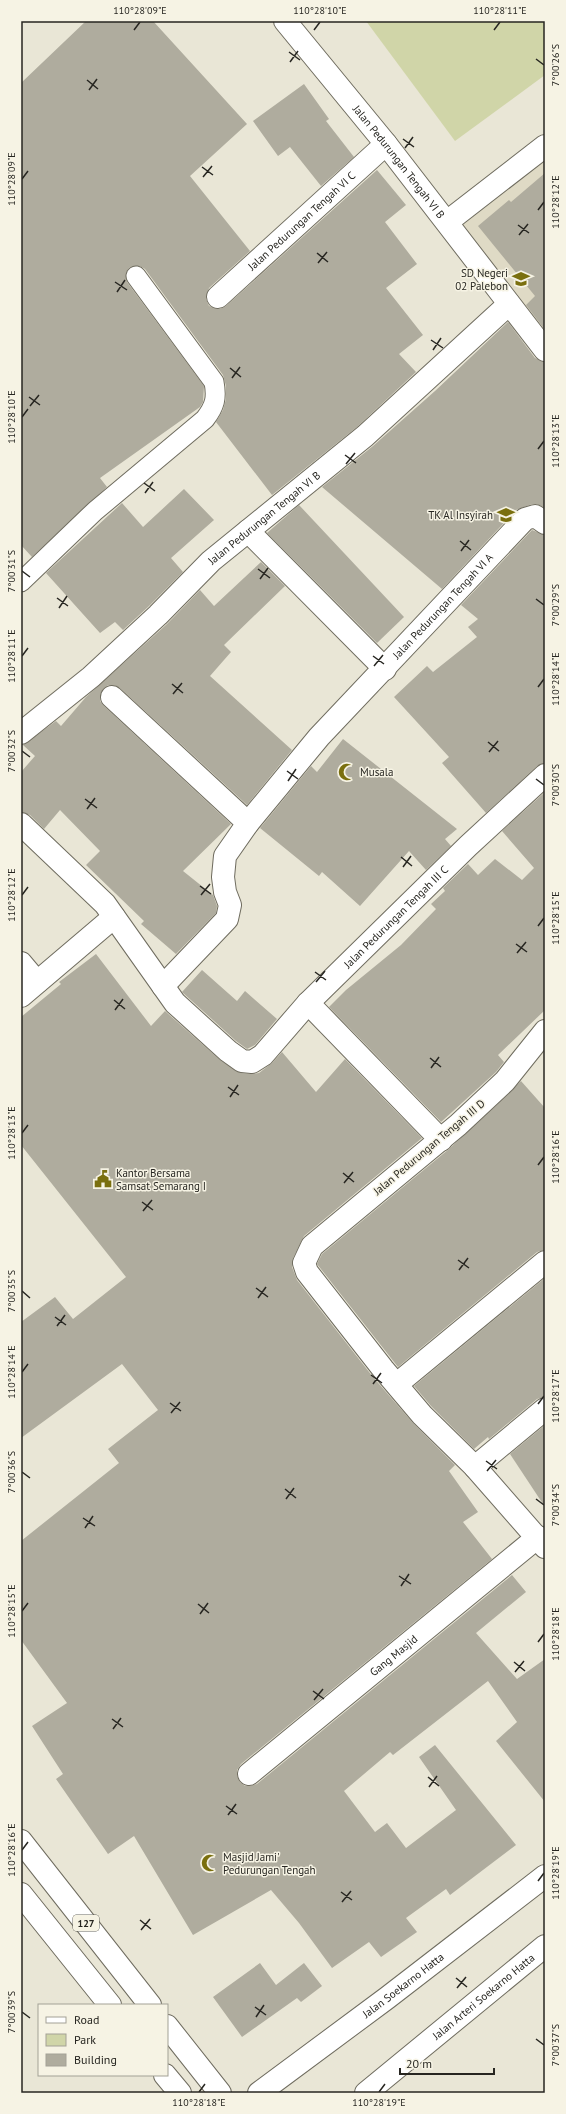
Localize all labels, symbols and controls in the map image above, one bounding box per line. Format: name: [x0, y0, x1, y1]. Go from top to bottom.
text: 110°28'09"E: [113, 4, 167, 17]
text: 110°28'10"E: [293, 4, 347, 17]
text: 110°28'11"E: [473, 4, 527, 17]
text: 7°00'26"S: [549, 44, 562, 86]
street label: Jalan Pedurungan Tengah VI B: [349, 101, 448, 221]
text: 110°28'09"E: [5, 152, 18, 206]
street label: Jalan Pedurungan Tengah VI C: [244, 168, 358, 274]
text: 110°28'12"E: [549, 175, 562, 229]
place label: SD Negeri 02 Palebon: [455, 266, 508, 293]
school or university icon: SD Negeri 02 Palebon: [511, 269, 531, 289]
text: 110°28'10"E: [5, 390, 18, 444]
text: 110°28'13"E: [549, 414, 562, 468]
street label: Jalan Pedurungan Tengah VI B: [204, 468, 323, 568]
school or university icon: TK Al Insyirah: [496, 505, 516, 525]
place label: TK Al Insyirah: [428, 508, 493, 522]
text: 7°00'31"S: [5, 550, 18, 592]
street label: Jalan Pedurungan Tengah VI A: [389, 550, 496, 663]
text: 7°00'29"S: [549, 584, 562, 626]
text: 110°28'11"E: [5, 629, 18, 683]
text: 110°28'14"E: [549, 652, 562, 706]
text: 7°00'32"S: [5, 730, 18, 772]
mosque icon: Musala: [337, 762, 357, 782]
text: 7°00'30"S: [549, 764, 562, 806]
place label: Musala: [360, 765, 393, 779]
street label: Jalan Pedurungan Tengah III C: [340, 862, 451, 972]
text: 110°28'12"E: [5, 868, 18, 922]
text: 110°28'15"E: [549, 891, 562, 945]
street label: Jalan Pedurungan Tengah III D: [370, 1096, 488, 1198]
text: 110°28'13"E: [5, 1106, 18, 1160]
text: 110°28'16"E: [549, 1130, 562, 1184]
place label: Kantor Bersama Samsat Semarang I: [116, 1166, 206, 1193]
public building icon: Kantor Bersama Samsat Semarang I: [93, 1169, 113, 1189]
text: 7°00'35"S: [5, 1270, 18, 1312]
text: 110°28'14"E: [5, 1345, 18, 1399]
text: 110°28'17"E: [549, 1369, 562, 1423]
text: 7°00'36"S: [5, 1451, 18, 1493]
text: 7°00'34"S: [549, 1484, 562, 1526]
text: 110°28'15"E: [5, 1584, 18, 1638]
text: 110°28'18"E: [549, 1607, 562, 1661]
street label: Gang Masjid: [367, 1632, 420, 1679]
text: 110°28'16"E: [5, 1823, 18, 1877]
text: 110°28'19"E: [549, 1846, 562, 1900]
place label: Masjid Jami' Pedurungan Tengah: [223, 1850, 316, 1877]
mosque icon: Masjid Jami' Pedurungan Tengah: [200, 1853, 220, 1873]
road number: 127: [73, 1915, 99, 1931]
street label: Jalan Soekarno Hatta: [359, 1950, 447, 2021]
street label: Jalan Arteri Soekarno Hatta: [429, 1951, 537, 2043]
text: 7°00'39"S: [5, 1991, 18, 2033]
legend: [38, 2004, 168, 2076]
text: Road: [74, 2012, 99, 2027]
text: 7°00'37"S: [549, 2024, 562, 2066]
text: Park: [74, 2032, 96, 2047]
scale bar: [400, 2050, 494, 2076]
text: Building: [74, 2052, 117, 2067]
text: 20 m: [406, 2056, 432, 2071]
text: 110°28'18"E: [172, 2096, 226, 2109]
text: 110°28'19"E: [352, 2096, 406, 2109]

